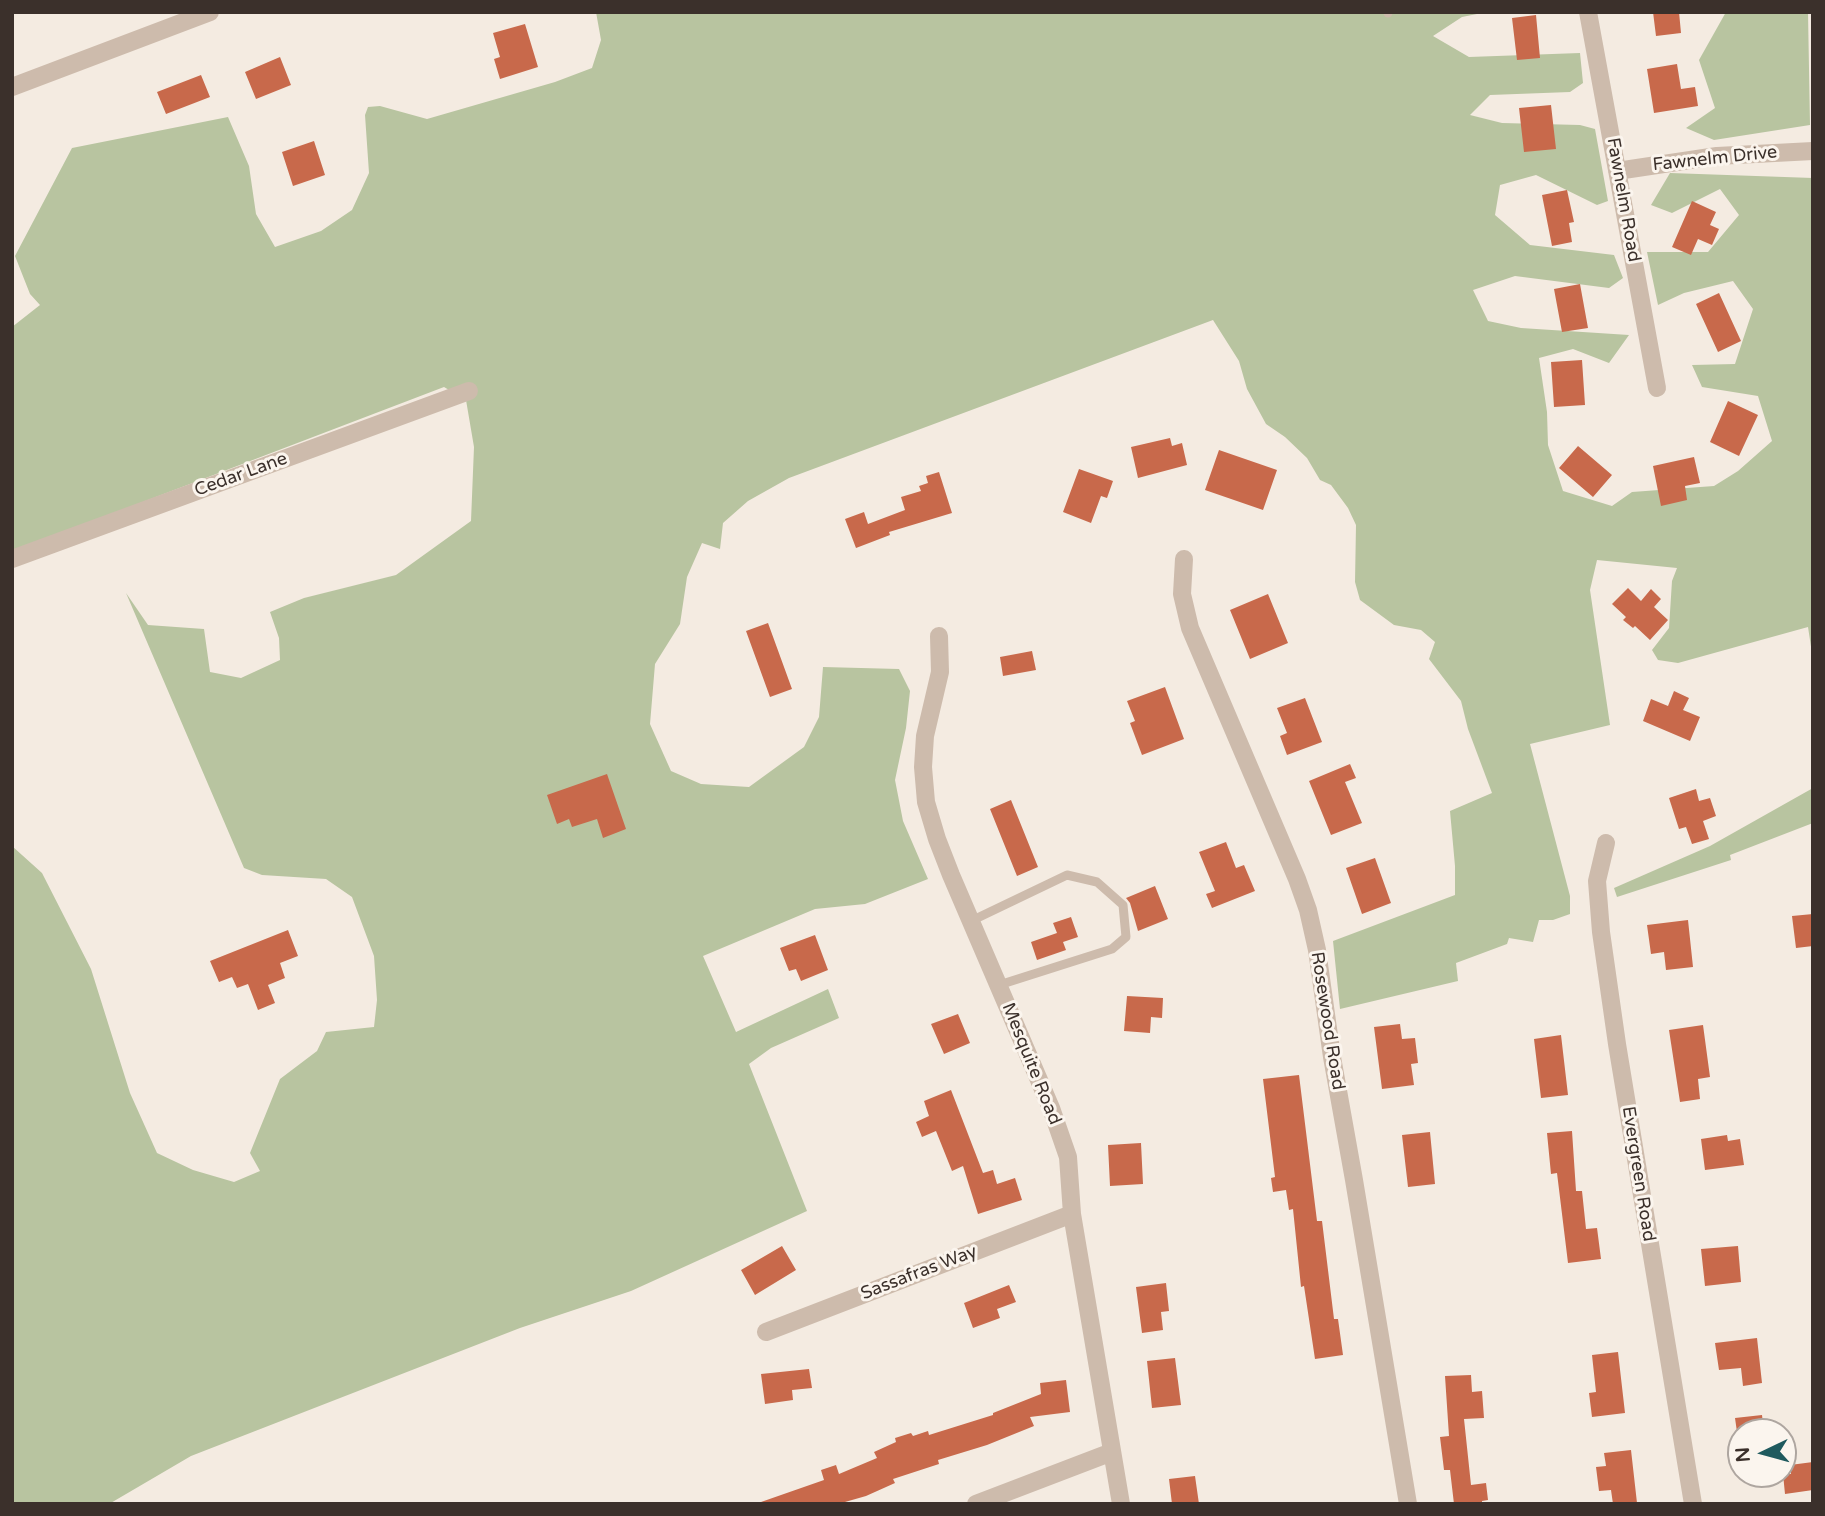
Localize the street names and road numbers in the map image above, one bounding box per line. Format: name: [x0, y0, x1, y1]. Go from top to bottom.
street label: Fawnelm Road: [1601, 136, 1645, 264]
street label: Fawnelm Drive: [1652, 142, 1778, 176]
street label: Cedar Lane: [192, 448, 290, 502]
street label: Rosewood Road: [1305, 950, 1349, 1092]
street label: Mesquite Road: [997, 1000, 1065, 1128]
street label: Evergreen Road: [1617, 1105, 1659, 1243]
street label: Sassafras Way: [858, 1241, 980, 1305]

